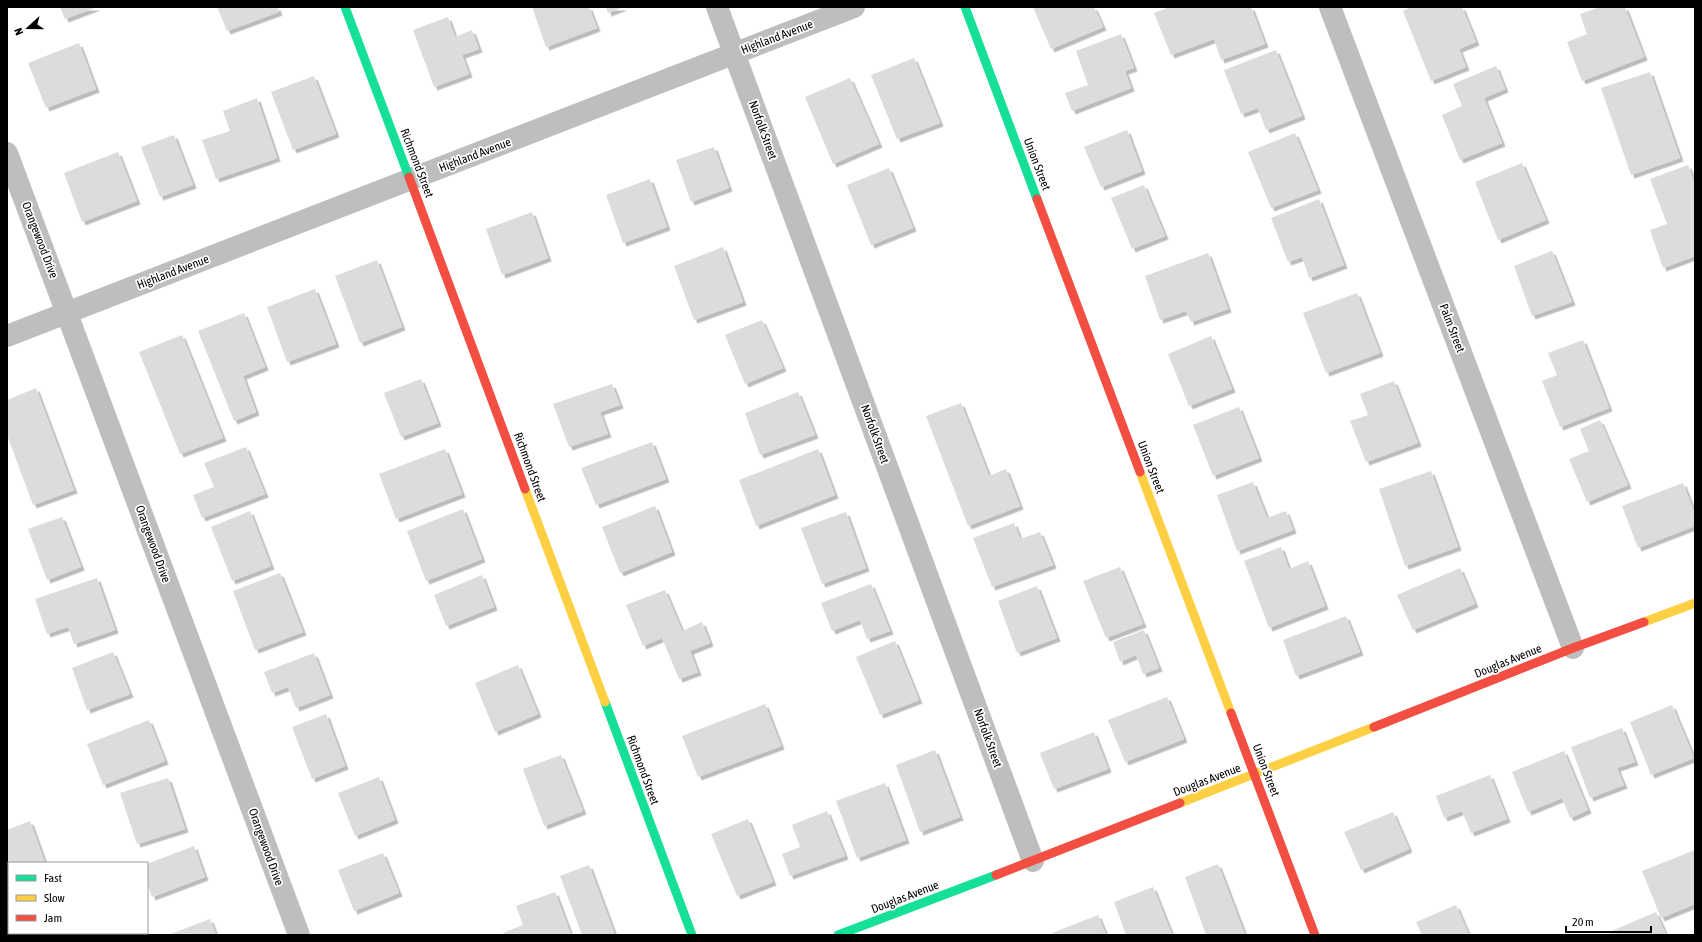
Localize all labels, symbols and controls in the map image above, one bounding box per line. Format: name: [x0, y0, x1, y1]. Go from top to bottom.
north arrow: [8, 8, 48, 48]
street label: Highland Avenue: [739, 17, 815, 57]
text: N: [12, 26, 25, 37]
street label: Norfolk Street: [746, 99, 780, 162]
street label: Richmond Street: [397, 127, 437, 200]
street label: Highland Avenue: [437, 135, 513, 175]
street label: Union Street: [1021, 136, 1054, 193]
street label: Orangewood Drive: [19, 200, 61, 280]
street label: Highland Avenue: [135, 252, 211, 292]
street label: Palm Street: [1436, 302, 1468, 355]
street label: Norfolk Street: [858, 403, 892, 466]
street label: Richmond Street: [511, 430, 549, 504]
street label: Union Street: [1135, 439, 1168, 496]
street label: Orangewood Drive: [133, 504, 173, 584]
street label: Douglas Avenue: [1472, 641, 1544, 681]
street label: Norfolk Street: [971, 707, 1005, 770]
street label: Richmond Street: [624, 733, 662, 807]
street label: Union Street: [1250, 742, 1283, 799]
street label: Douglas Avenue: [1171, 761, 1243, 799]
street label: Orangewood Drive: [246, 807, 286, 887]
legend: [8, 862, 148, 934]
text: Fast: [44, 871, 62, 885]
street label: Douglas Avenue: [869, 878, 941, 916]
text: Slow: [44, 891, 65, 905]
scale bar: [1566, 908, 1651, 934]
text: Jam: [44, 911, 62, 925]
text: 20 m: [1572, 915, 1594, 929]

